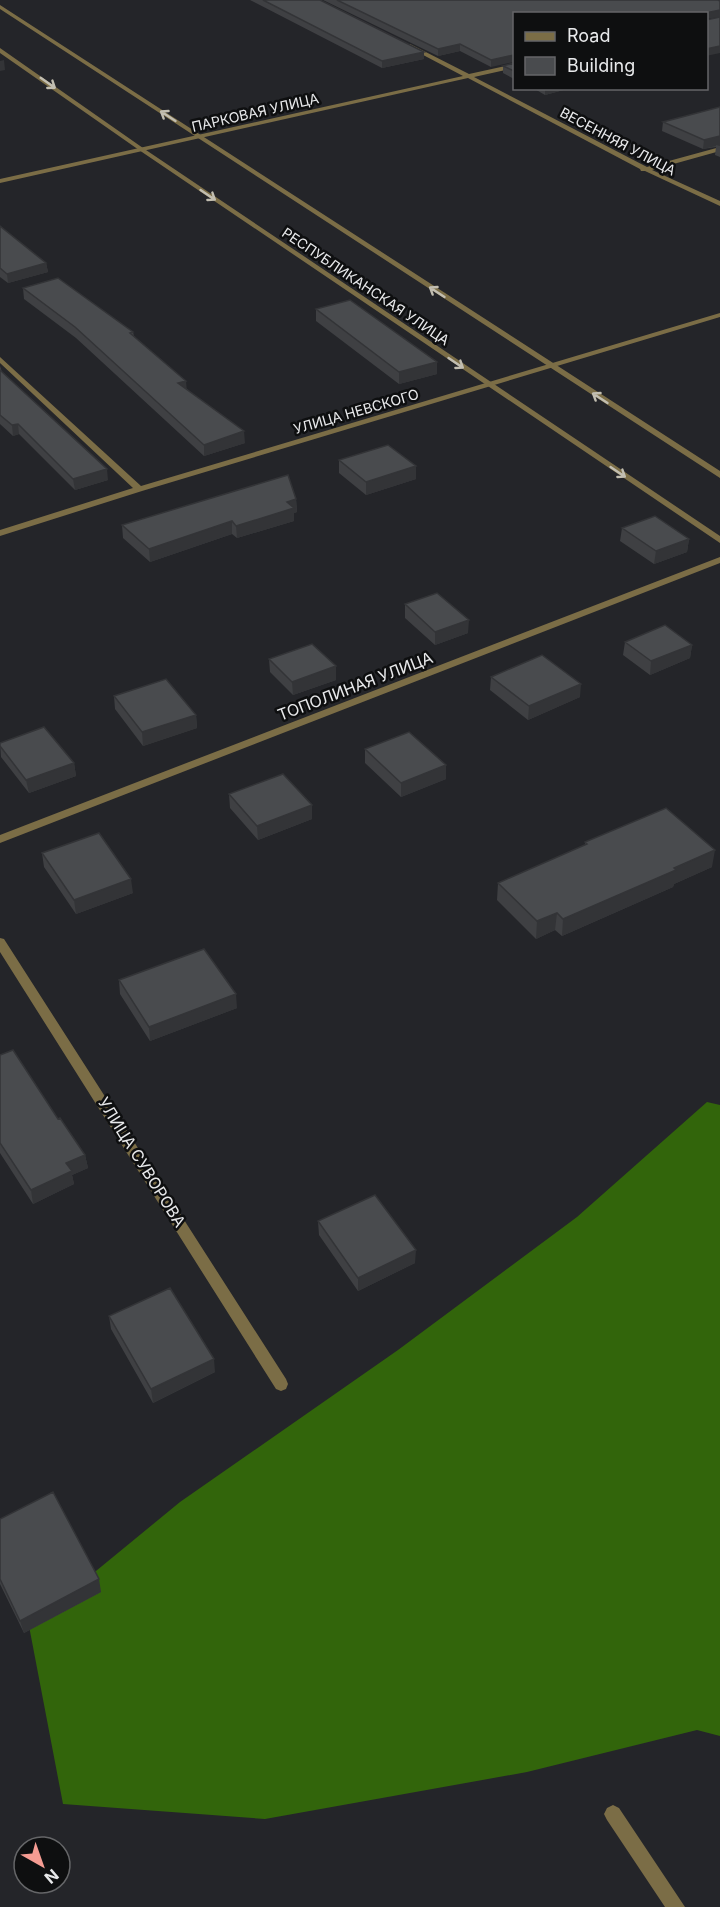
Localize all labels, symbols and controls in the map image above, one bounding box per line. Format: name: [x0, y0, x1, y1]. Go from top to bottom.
legend: [513, 12, 708, 90]
text: Road: [567, 25, 610, 46]
text: Building: [567, 55, 635, 76]
one-way arrow: [39, 77, 55, 90]
street label: ПАРКОВАЯ УЛИЦА: [190, 89, 321, 135]
street label: ВЕСЕННЯЯ УЛИЦА: [557, 103, 679, 179]
one-way arrow: [160, 110, 177, 122]
one-way arrow: [199, 189, 216, 201]
street label: РЕСПУБЛИКАНСКАЯ УЛИЦА: [279, 224, 453, 349]
one-way arrow: [429, 286, 446, 298]
one-way arrow: [448, 357, 464, 369]
street label: УЛИЦА НЕВСКОГО: [291, 385, 421, 437]
one-way arrow: [592, 392, 609, 404]
one-way arrow: [609, 466, 626, 478]
street label: ТОПОЛИНАЯ УЛИЦА: [275, 647, 435, 725]
street label: УЛИЦА СУВОРОВА: [94, 1093, 190, 1231]
north arrow: [12, 1835, 72, 1895]
text: N: [41, 1865, 63, 1888]

